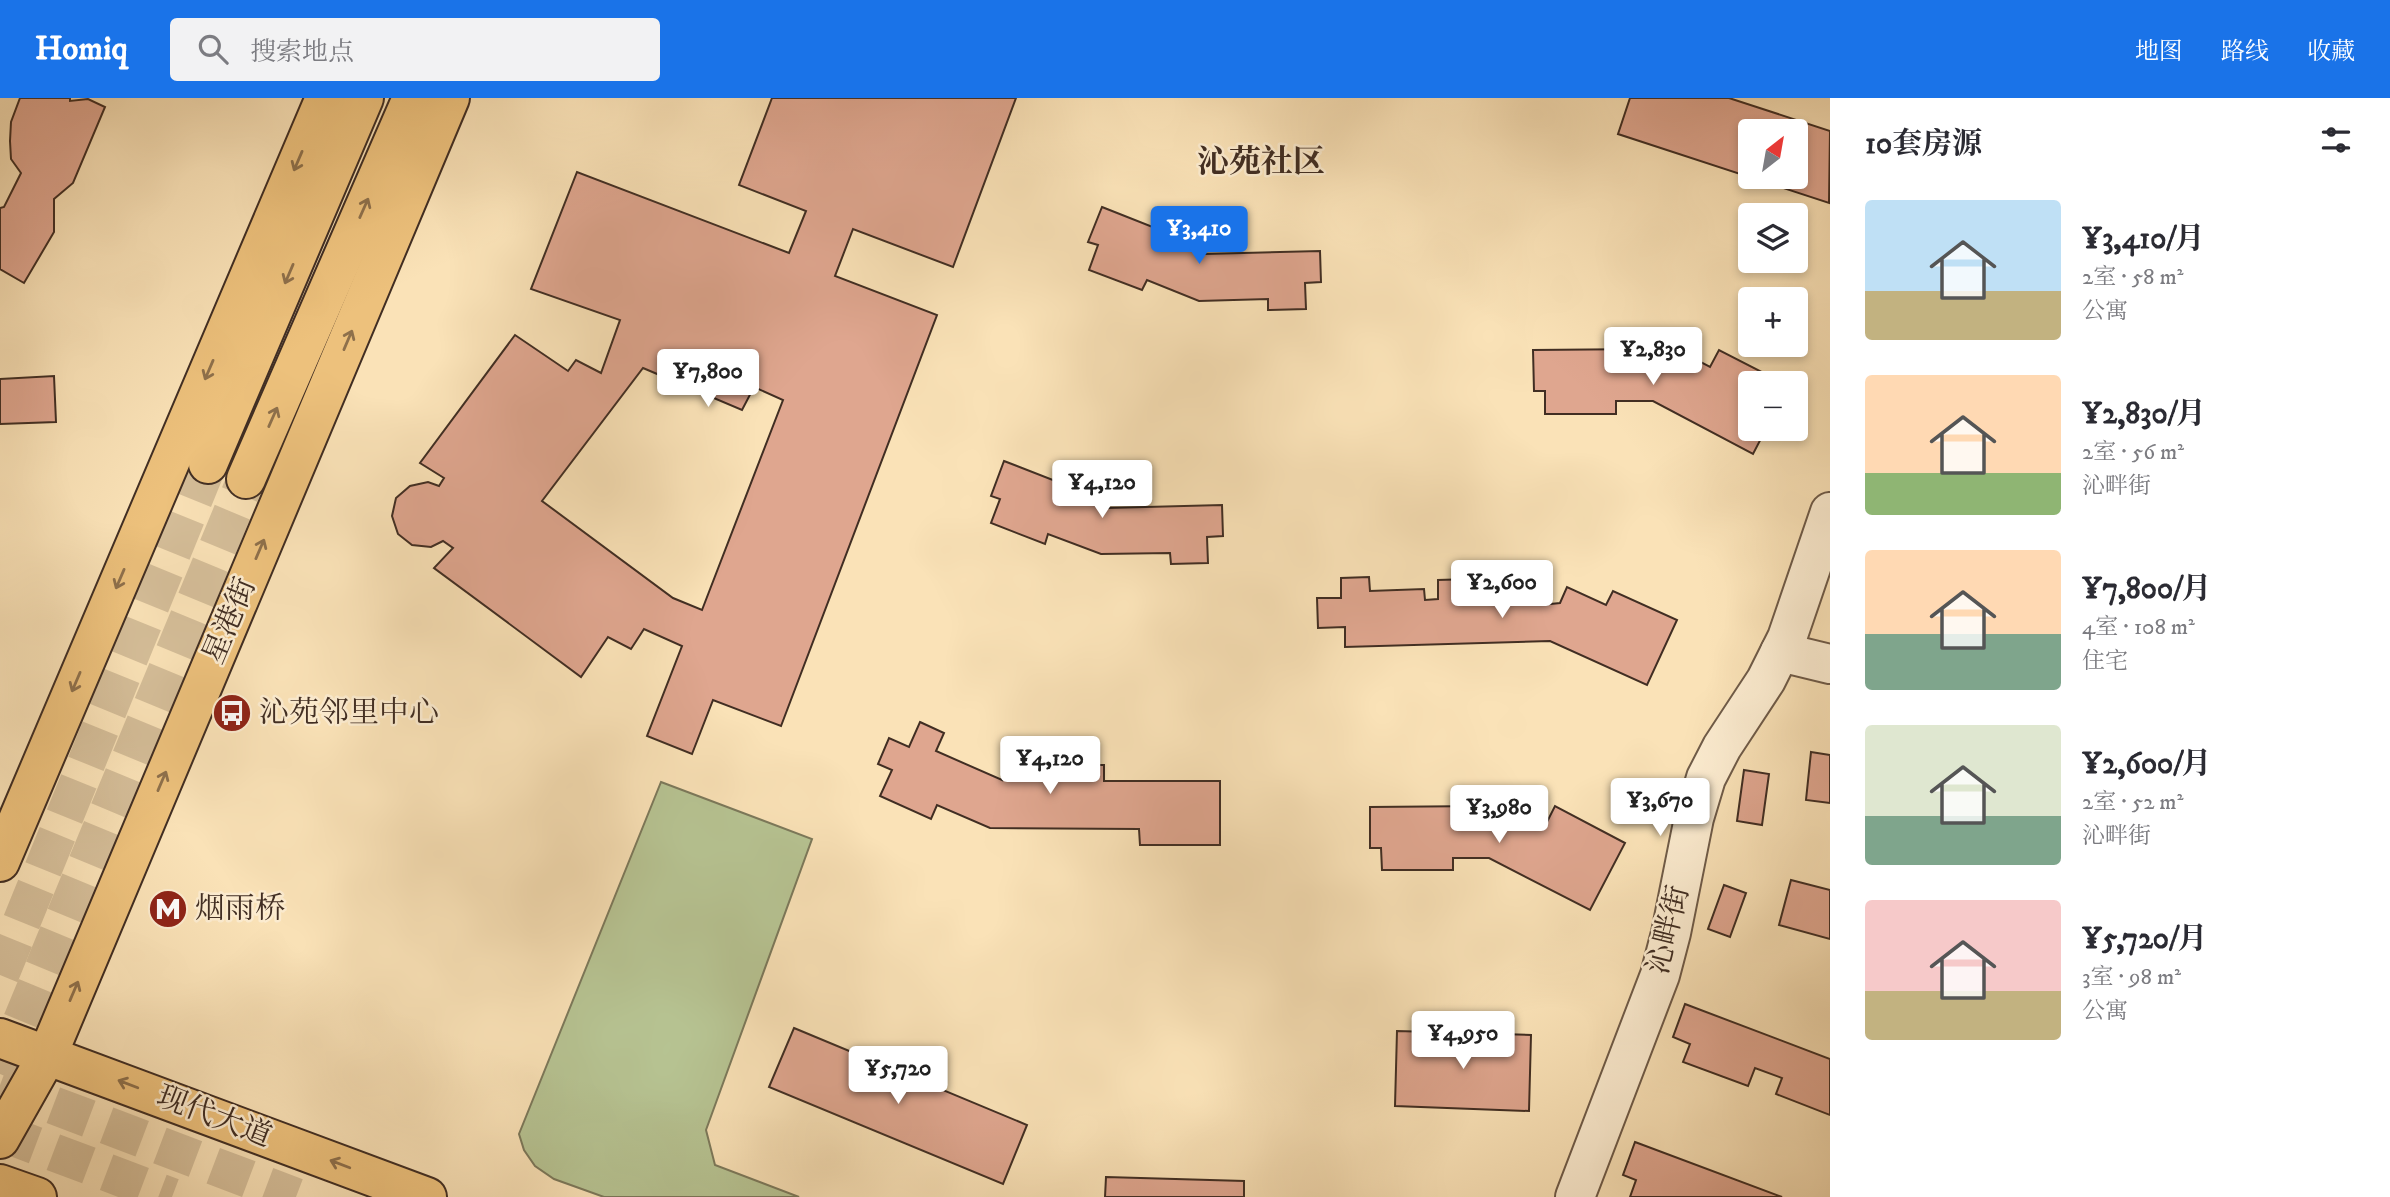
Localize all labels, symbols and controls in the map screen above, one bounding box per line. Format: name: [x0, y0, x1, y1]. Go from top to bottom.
search box: [170, 18, 660, 81]
text: Homiq: [35, 29, 128, 70]
icon: search: [194, 30, 232, 68]
text: 搜索地点: [250, 36, 354, 69]
text: 地图: [2135, 37, 2183, 67]
text: 路线: [2221, 37, 2269, 67]
text: 收藏: [2307, 37, 2355, 67]
north arrow: [1738, 119, 1808, 189]
map controls: [1738, 119, 1808, 441]
icon: filters: [2317, 121, 2355, 159]
text: 10套房源: [1865, 126, 1982, 163]
district label: 沁苑社区: [1197, 143, 1325, 183]
one-way arrow: [291, 150, 304, 171]
one-way arrow: [358, 198, 371, 219]
button: layers: [1738, 203, 1808, 273]
pin: ¥3,410: [1142, 206, 1256, 266]
text: ¥3,410: [1167, 214, 1231, 243]
text: ¥3,410/月: [2082, 221, 2204, 258]
icon: home: [1921, 228, 2005, 312]
one-way arrow: [282, 262, 295, 284]
text: 2室 · 58 m²: [2082, 263, 2184, 292]
button: +: [1738, 287, 1808, 357]
text: 公寓: [2082, 297, 2128, 326]
pin: ¥2,830: [1596, 328, 1710, 387]
one-way arrow: [343, 329, 356, 351]
text: ¥2,830: [1620, 335, 1686, 364]
pin: ¥7,800: [651, 350, 765, 409]
text: ¥7,800: [673, 357, 743, 386]
one-way arrow: [202, 359, 215, 380]
button: −: [1738, 371, 1808, 441]
text: ¥2,830/月: [2082, 396, 2206, 433]
icon: home: [1921, 403, 2005, 487]
one-way arrow: [267, 406, 280, 428]
text: 2室 · 56 m²: [2082, 438, 2184, 467]
pin: ¥4,120: [1045, 460, 1159, 520]
text: ¥4,120: [1068, 468, 1136, 497]
text: 沁畔街: [2082, 472, 2151, 501]
one-way arrow: [254, 539, 267, 560]
pin: ¥2,600: [1445, 560, 1559, 620]
one-way arrow: [113, 568, 126, 590]
text: ¥2,600: [1467, 568, 1537, 597]
text: ¥7,800/月: [2082, 571, 2211, 608]
street label: 星港街: [195, 572, 265, 670]
icon: home: [1921, 578, 2005, 662]
text: 4室 · 108 m²: [2082, 613, 2195, 642]
text: 住宅: [2082, 647, 2128, 676]
one-way arrow: [69, 671, 82, 692]
bus stop icon: 沁苑邻里中心: [211, 692, 253, 734]
place label: 沁苑邻里中心: [259, 695, 439, 732]
pin: ¥4,120: [993, 736, 1107, 796]
text: ¥4,120: [1016, 744, 1084, 773]
text: ¥2,600/月: [2082, 746, 2211, 783]
icon: home: [1921, 753, 2005, 837]
one-way arrow: [156, 771, 169, 793]
pin: ¥3,670: [1603, 778, 1717, 838]
pin: ¥3,980: [1442, 786, 1556, 845]
text: ¥3,670: [1627, 786, 1693, 815]
text: 2室 · 52 m²: [2082, 788, 2183, 817]
text: ¥3,980: [1466, 793, 1532, 822]
text: 沁畔街: [2082, 822, 2151, 851]
street label: 沁畔街: [1640, 882, 1698, 978]
metro station icon: 烟雨桥: [147, 888, 189, 930]
place label: 烟雨桥: [195, 891, 285, 928]
text: ¥5,720/月: [2082, 921, 2207, 958]
icon: home: [1921, 928, 2005, 1012]
text: 3室 · 98 m²: [2082, 963, 2181, 992]
one-way arrow: [68, 981, 81, 1002]
text: 公寓: [2082, 997, 2128, 1026]
pin: ¥4,950: [1406, 1012, 1520, 1071]
text: ¥4,950: [1428, 1019, 1498, 1048]
pin: ¥5,720: [841, 1046, 955, 1106]
text: ¥5,720: [865, 1054, 931, 1083]
one-way arrow: [117, 1077, 139, 1089]
street label: 现代大道: [151, 1078, 277, 1156]
one-way arrow: [330, 1157, 352, 1170]

